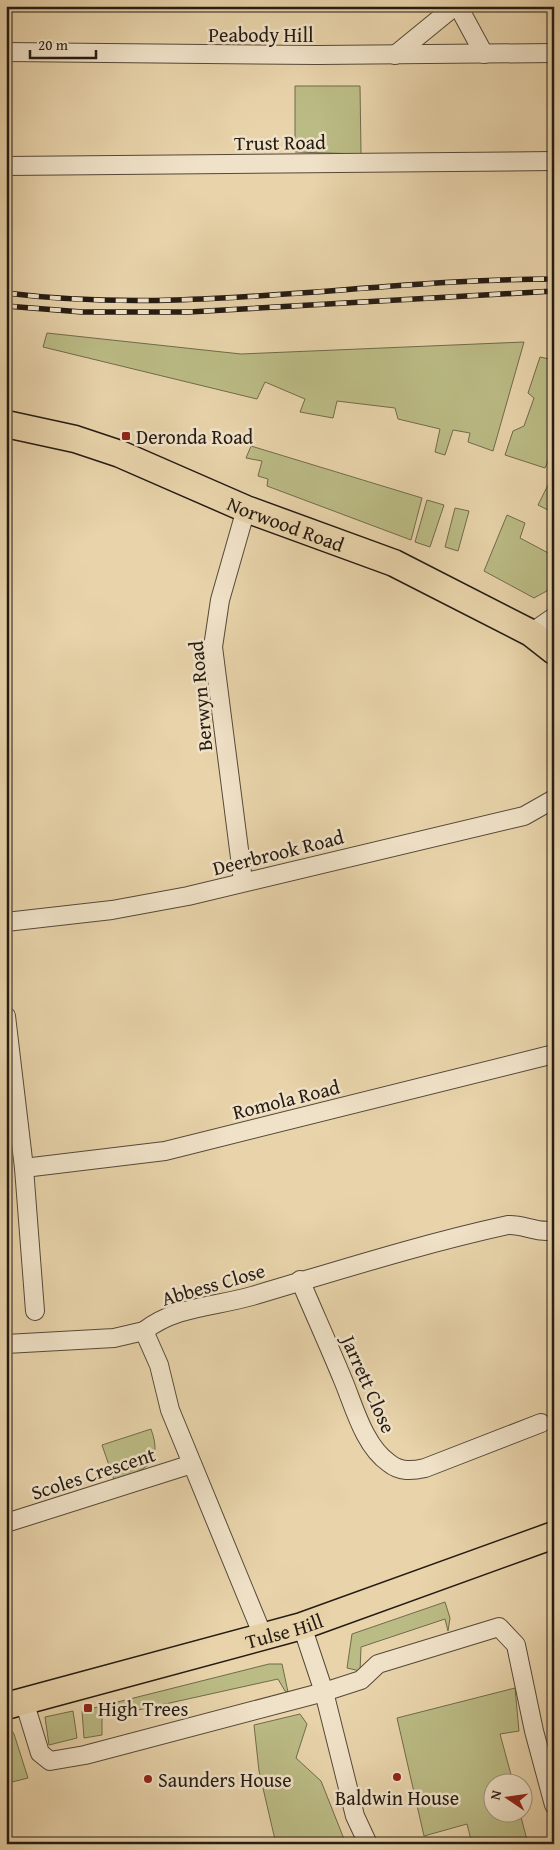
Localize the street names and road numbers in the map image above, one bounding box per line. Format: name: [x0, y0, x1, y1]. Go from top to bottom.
street label: Peabody Hill: [208, 20, 314, 49]
street label: Trust Road: [234, 127, 326, 157]
street label: Norwood Road: [223, 488, 349, 558]
street label: Berwyn Road: [181, 639, 219, 752]
street label: Deerbrook Road: [209, 822, 347, 882]
street label: Romola Road: [229, 1072, 343, 1126]
street label: Abbess Close: [158, 1255, 268, 1313]
street label: Jarrett Close: [333, 1328, 403, 1437]
street label: Scoles Crescent: [27, 1439, 159, 1507]
street label: Tulse Hill: [242, 1605, 327, 1655]

